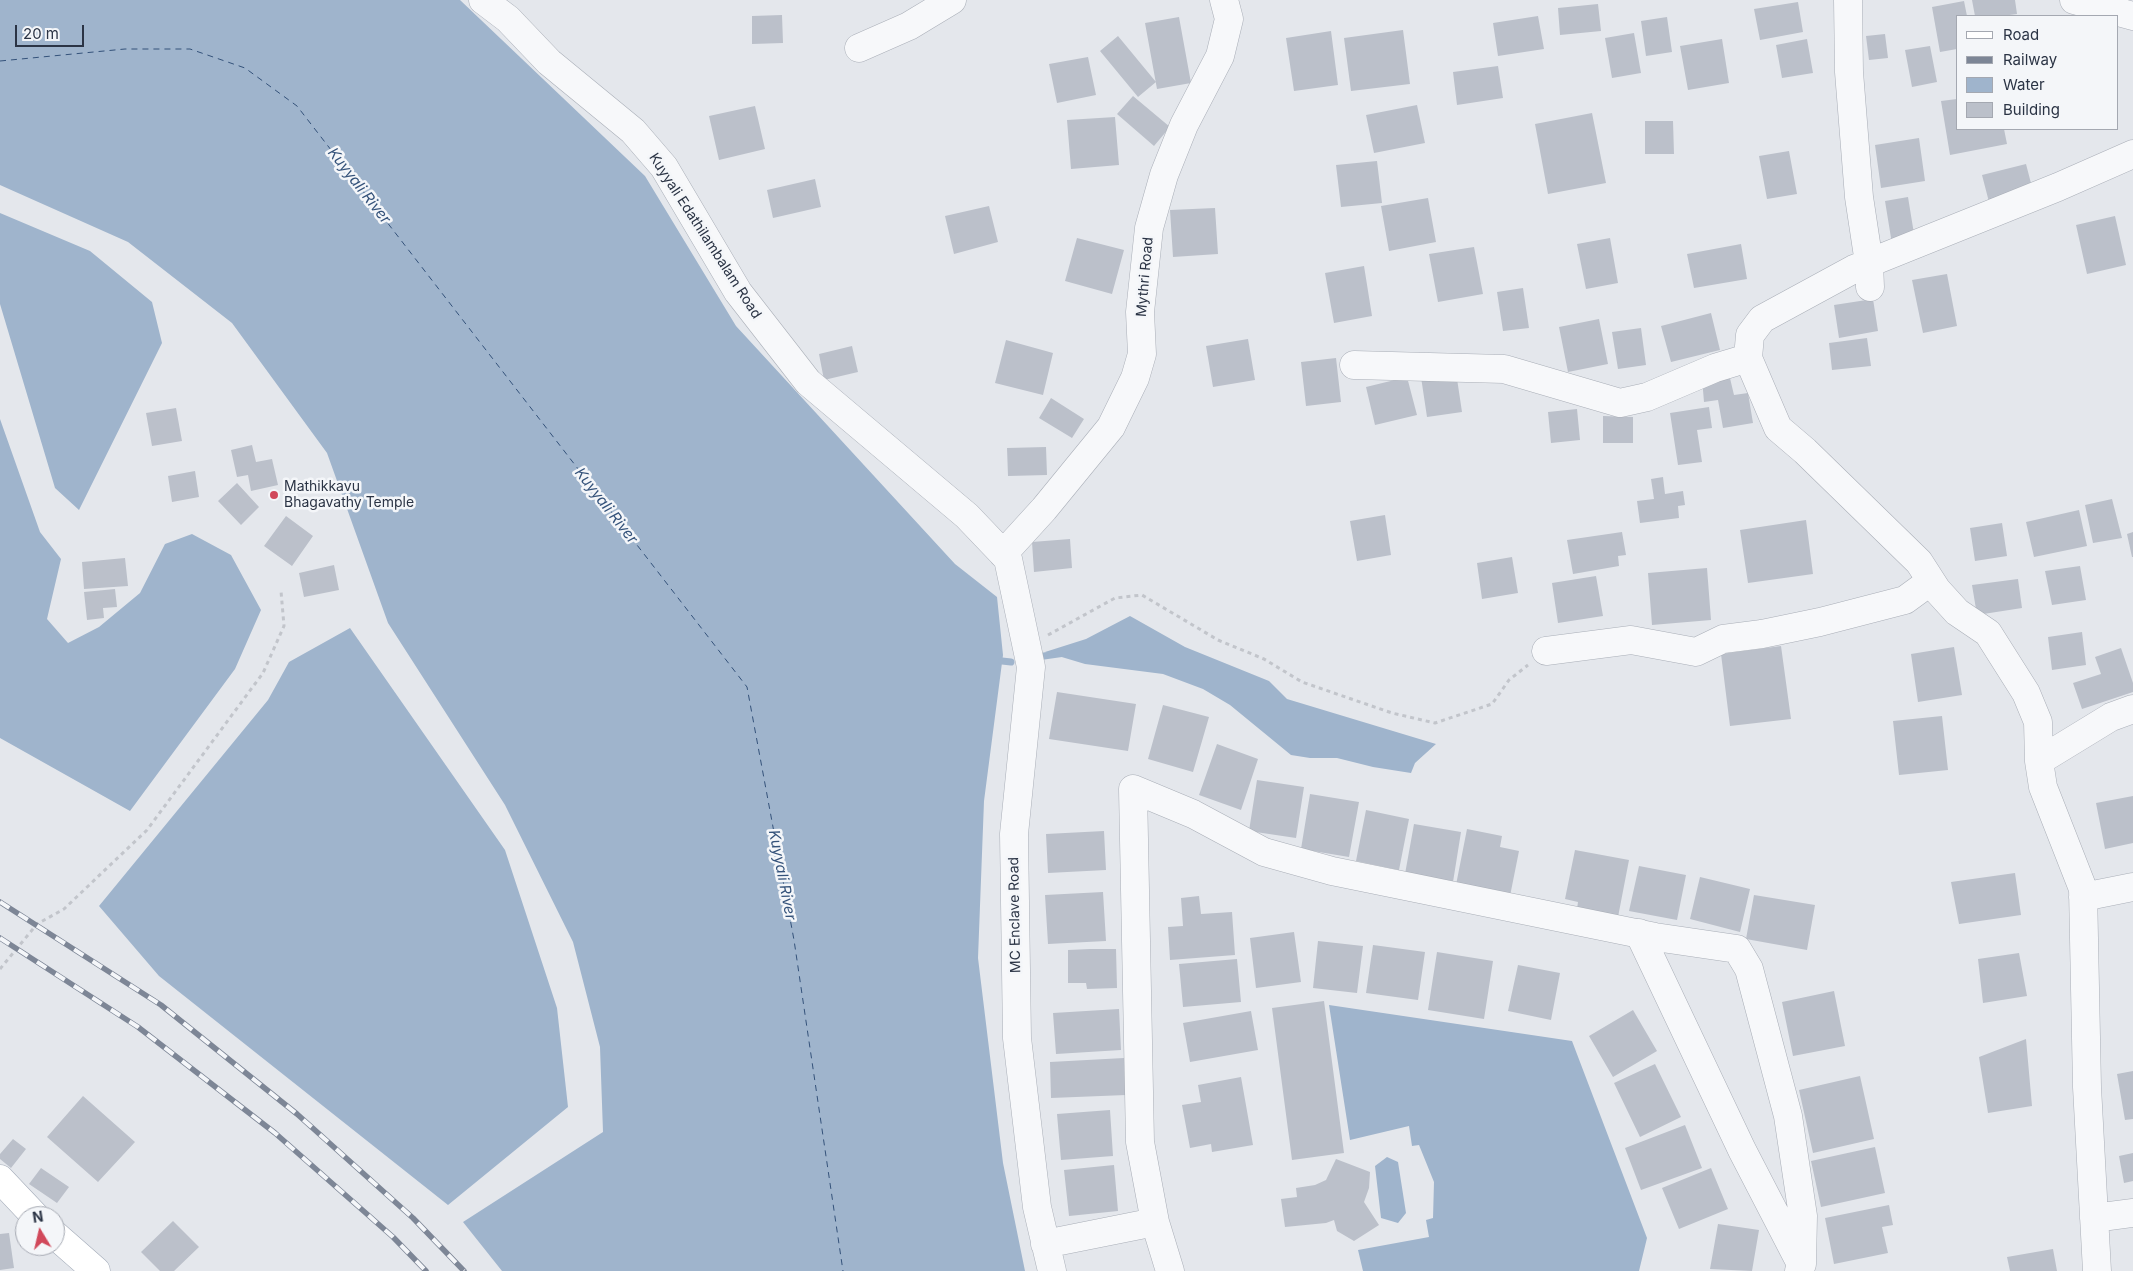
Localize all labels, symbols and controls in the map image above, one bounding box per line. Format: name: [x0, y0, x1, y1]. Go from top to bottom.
scale bar: [18, 15, 86, 47]
legend: [1956, 15, 2118, 130]
text: 20 m: [23, 24, 59, 43]
text: Road: [2003, 25, 2039, 44]
text: Railway: [2003, 50, 2057, 69]
text: Water: [2003, 75, 2045, 94]
text: Building: [2003, 100, 2060, 119]
water label: Kuyyali River: [324, 144, 394, 228]
street label: Kuyyali Edathilambalam Road: [645, 150, 765, 322]
street label: Mythri Road: [1133, 236, 1157, 318]
water label: Kuyyali River: [571, 464, 641, 548]
place label: Mathikkavu Bhagavathy Temple: [284, 479, 414, 512]
marker: Mathikkavu Bhagavathy Temple: [268, 489, 280, 501]
water label: Kuyyali River: [764, 828, 800, 922]
street label: MC Enclave Road: [1006, 857, 1024, 973]
north arrow: [15, 1206, 65, 1256]
text: N: [31, 1207, 44, 1226]

